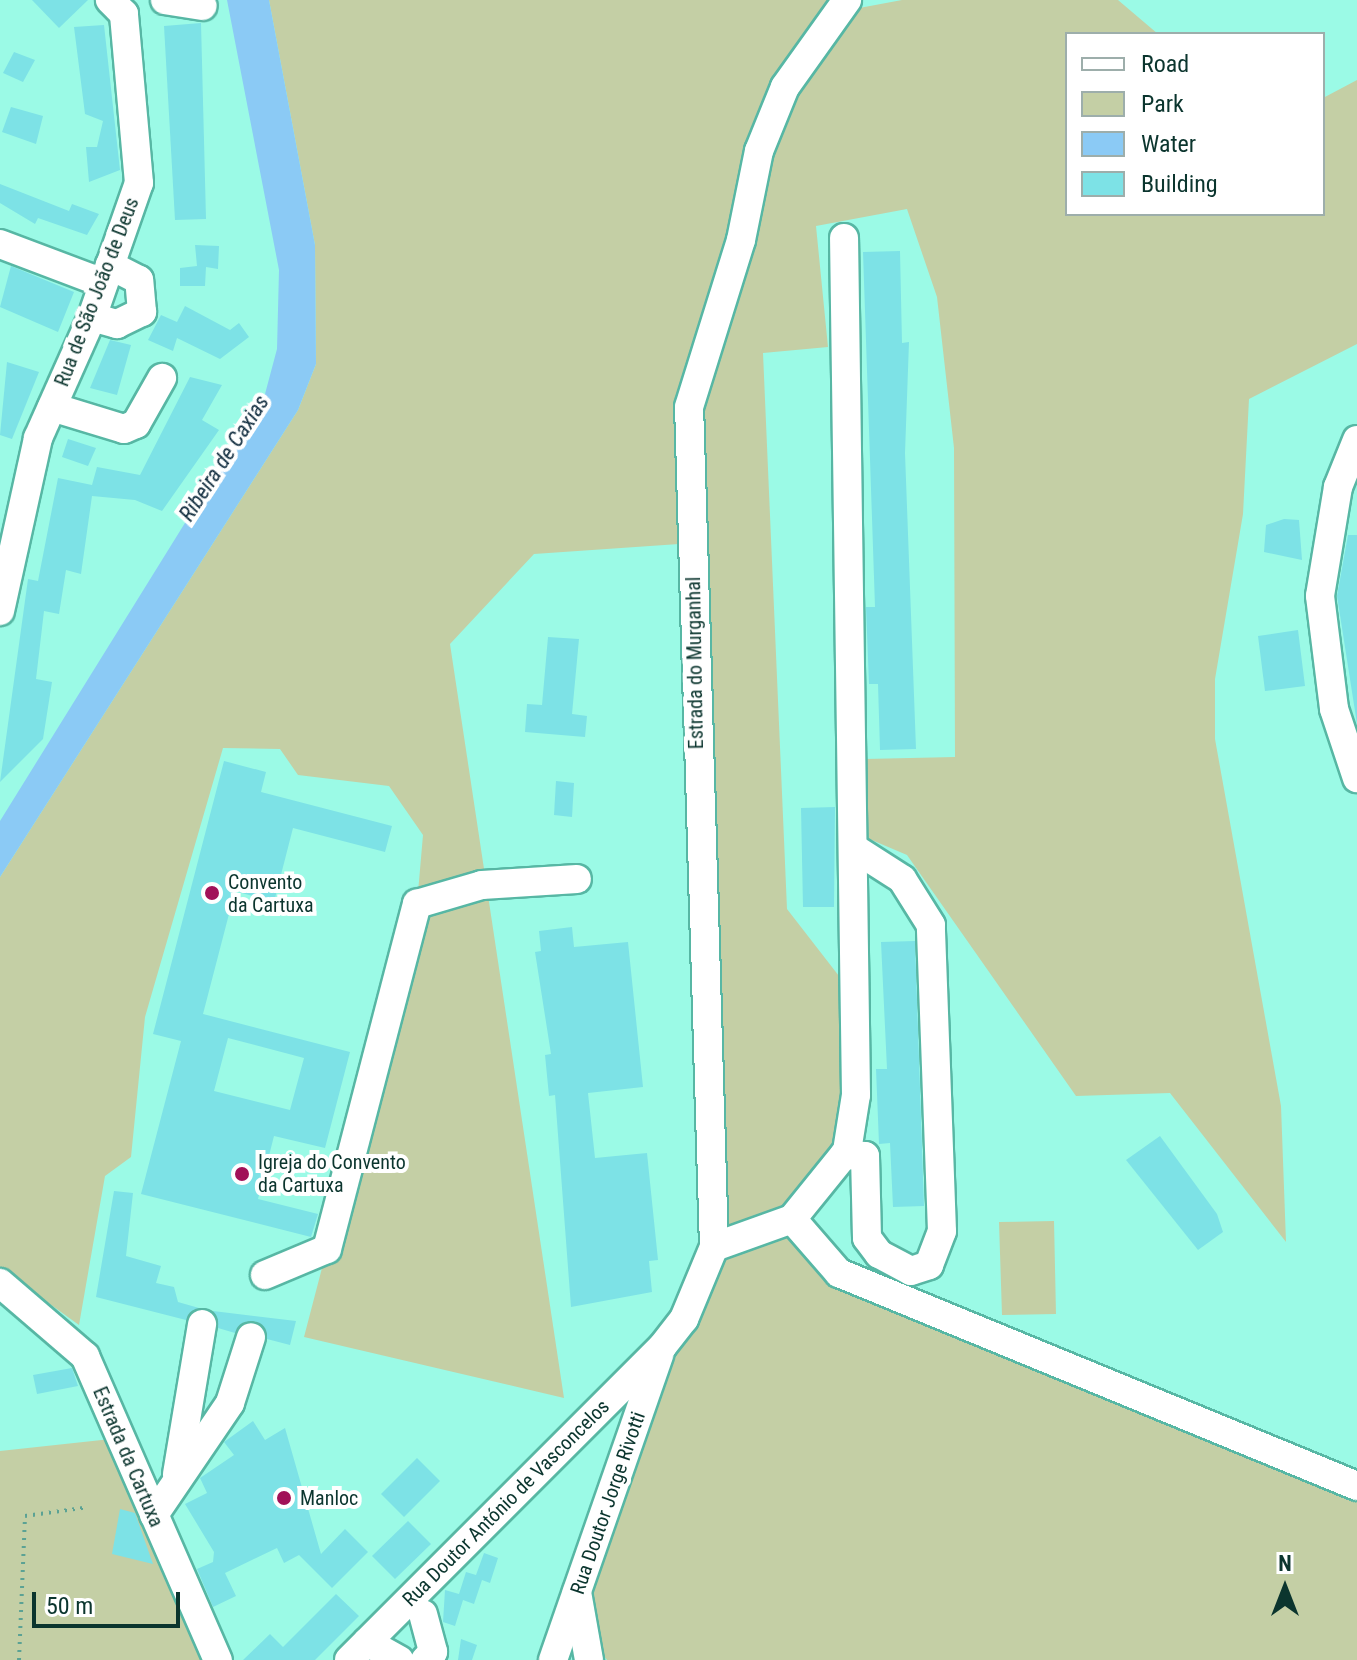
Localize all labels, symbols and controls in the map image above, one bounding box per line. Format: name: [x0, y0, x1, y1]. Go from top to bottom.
legend: [1065, 32, 1325, 216]
text: Road: [1141, 50, 1189, 78]
text: Park: [1141, 90, 1184, 118]
text: Water: [1141, 130, 1196, 158]
text: Building: [1141, 170, 1218, 198]
street label: Rua de São João de Deus: [50, 194, 144, 390]
water label: Ribeira de Caxias: [173, 390, 275, 526]
street label: Estrada do Murganhal: [681, 577, 709, 749]
place label: Convento da Cartuxa: [228, 870, 314, 917]
marker: Convento da Cartuxa: [203, 884, 221, 902]
place label: Igreja do Convento da Cartuxa: [258, 1150, 406, 1197]
marker: Igreja do Convento da Cartuxa: [233, 1165, 251, 1183]
street label: Estrada da Cartuxa: [88, 1383, 168, 1531]
street label: Rua Doutor António de Vasconcelos: [398, 1395, 614, 1611]
street label: Rua Doutor Jorge Rivotti: [565, 1409, 651, 1597]
place label: Manloc: [300, 1486, 358, 1510]
marker: Manloc: [275, 1489, 293, 1507]
north arrow: [1245, 1548, 1325, 1628]
text: N: [1278, 1551, 1292, 1576]
scale bar: [36, 1576, 184, 1626]
text: 50 m: [46, 1592, 93, 1620]

